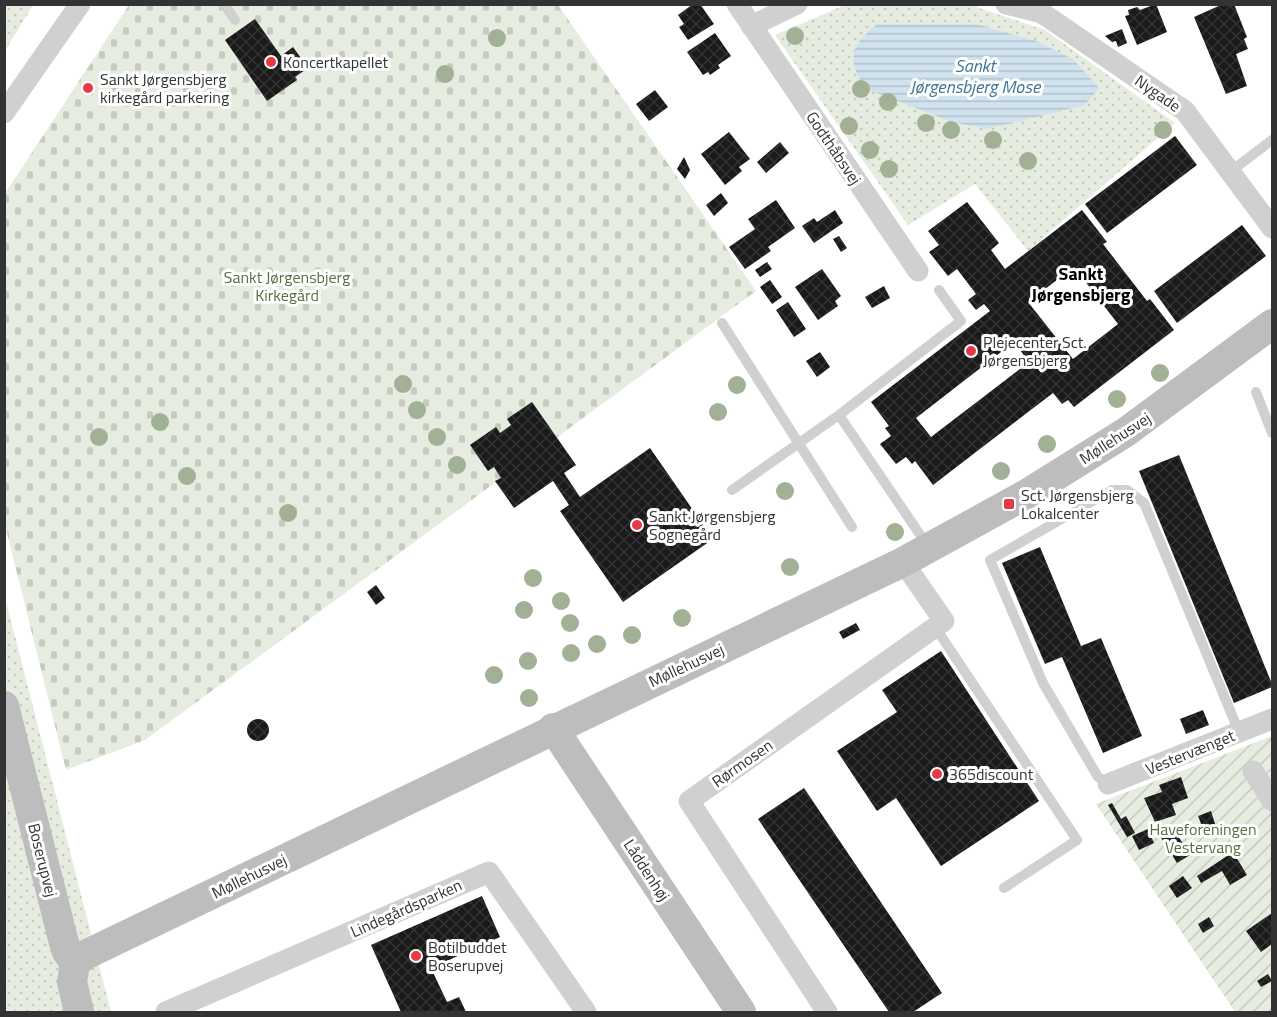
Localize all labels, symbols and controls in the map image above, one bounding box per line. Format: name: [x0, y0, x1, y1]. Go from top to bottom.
place label: Koncertkapellet: [283, 50, 389, 74]
water label: Sankt Jørgensbjerg Mose: [910, 52, 1042, 100]
marker: Koncertkapellet: [264, 55, 278, 69]
place label: Sankt Jørgensbjerg kirkegård parkering: [100, 67, 229, 109]
street label: Nygade: [1130, 68, 1186, 118]
marker: Sankt Jørgensbjerg kirkegård parkering: [81, 81, 95, 95]
street label: Godthåbsvej: [801, 107, 867, 189]
district label: Sankt Jørgensbjerg: [1032, 260, 1131, 308]
park label: Sankt Jørgensbjerg Kirkegård: [224, 265, 350, 307]
place label: Plejecenter Sct. Jørgensbjerg: [983, 330, 1087, 372]
marker: Plejecenter Sct. Jørgensbjerg: [964, 344, 978, 358]
street label: Møllehusvej: [1075, 406, 1155, 470]
place label: Sct. Jørgensbjerg Lokalcenter: [1021, 483, 1134, 525]
marker: Sct. Jørgensbjerg Lokalcenter: [1002, 497, 1016, 511]
place label: Sankt Jørgensbjerg Sognegård: [649, 504, 775, 546]
marker: Sankt Jørgensbjerg Sognegård: [630, 518, 644, 532]
street label: Møllehusvej: [644, 637, 728, 693]
street label: Vestervænget: [1142, 723, 1239, 781]
street label: Rørmosen: [707, 733, 777, 793]
place label: 365discount: [949, 762, 1034, 786]
marker: 365discount: [930, 767, 944, 781]
park label: Haveforeningen Vestervang: [1149, 817, 1257, 859]
street label: Boserupvej: [22, 821, 64, 899]
street label: Låddenhøj: [618, 834, 676, 906]
street label: Møllehusvej: [207, 847, 291, 905]
street label: Lindegårdsparken: [346, 873, 466, 943]
place label: Botilbuddet Boserupvej: [428, 935, 507, 977]
marker: Botilbuddet Boserupvej: [409, 949, 423, 963]

